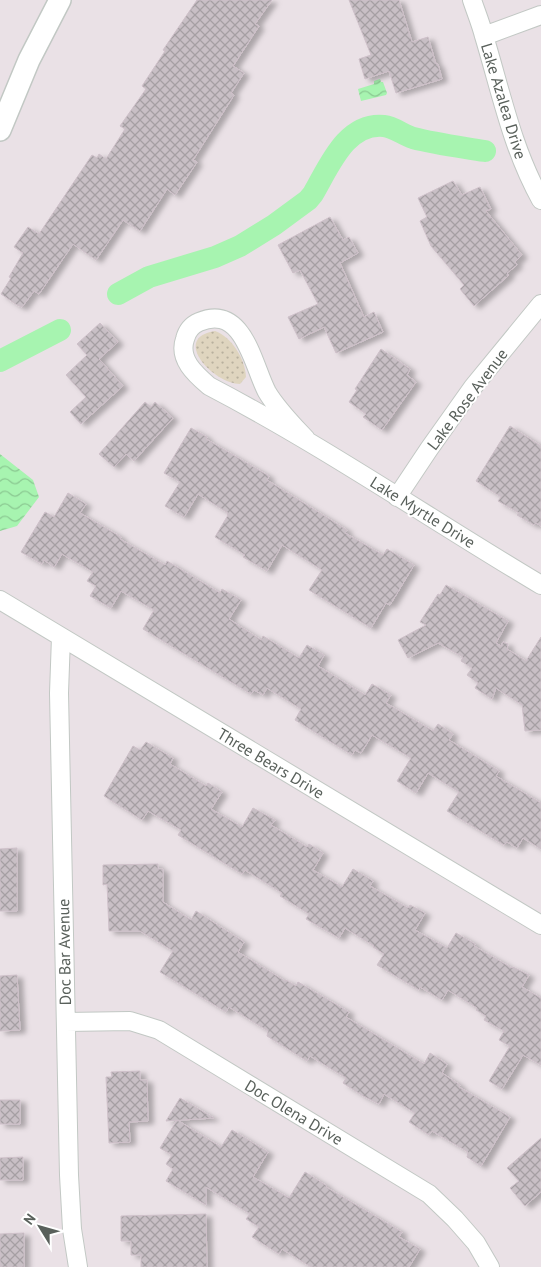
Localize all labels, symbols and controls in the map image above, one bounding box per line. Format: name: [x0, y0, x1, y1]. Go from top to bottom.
street label: Lake Azalea Drive: [477, 41, 531, 161]
street label: Lake Rose Avenue: [422, 344, 512, 454]
street label: Lake Myrtle Drive: [367, 472, 479, 552]
street label: Three Bears Drive: [214, 723, 328, 803]
street label: Doc Bar Avenue: [53, 899, 75, 1005]
street label: Doc Olena Drive: [241, 1075, 347, 1149]
north arrow: [15, 1202, 65, 1252]
text: N: [20, 1210, 40, 1228]

